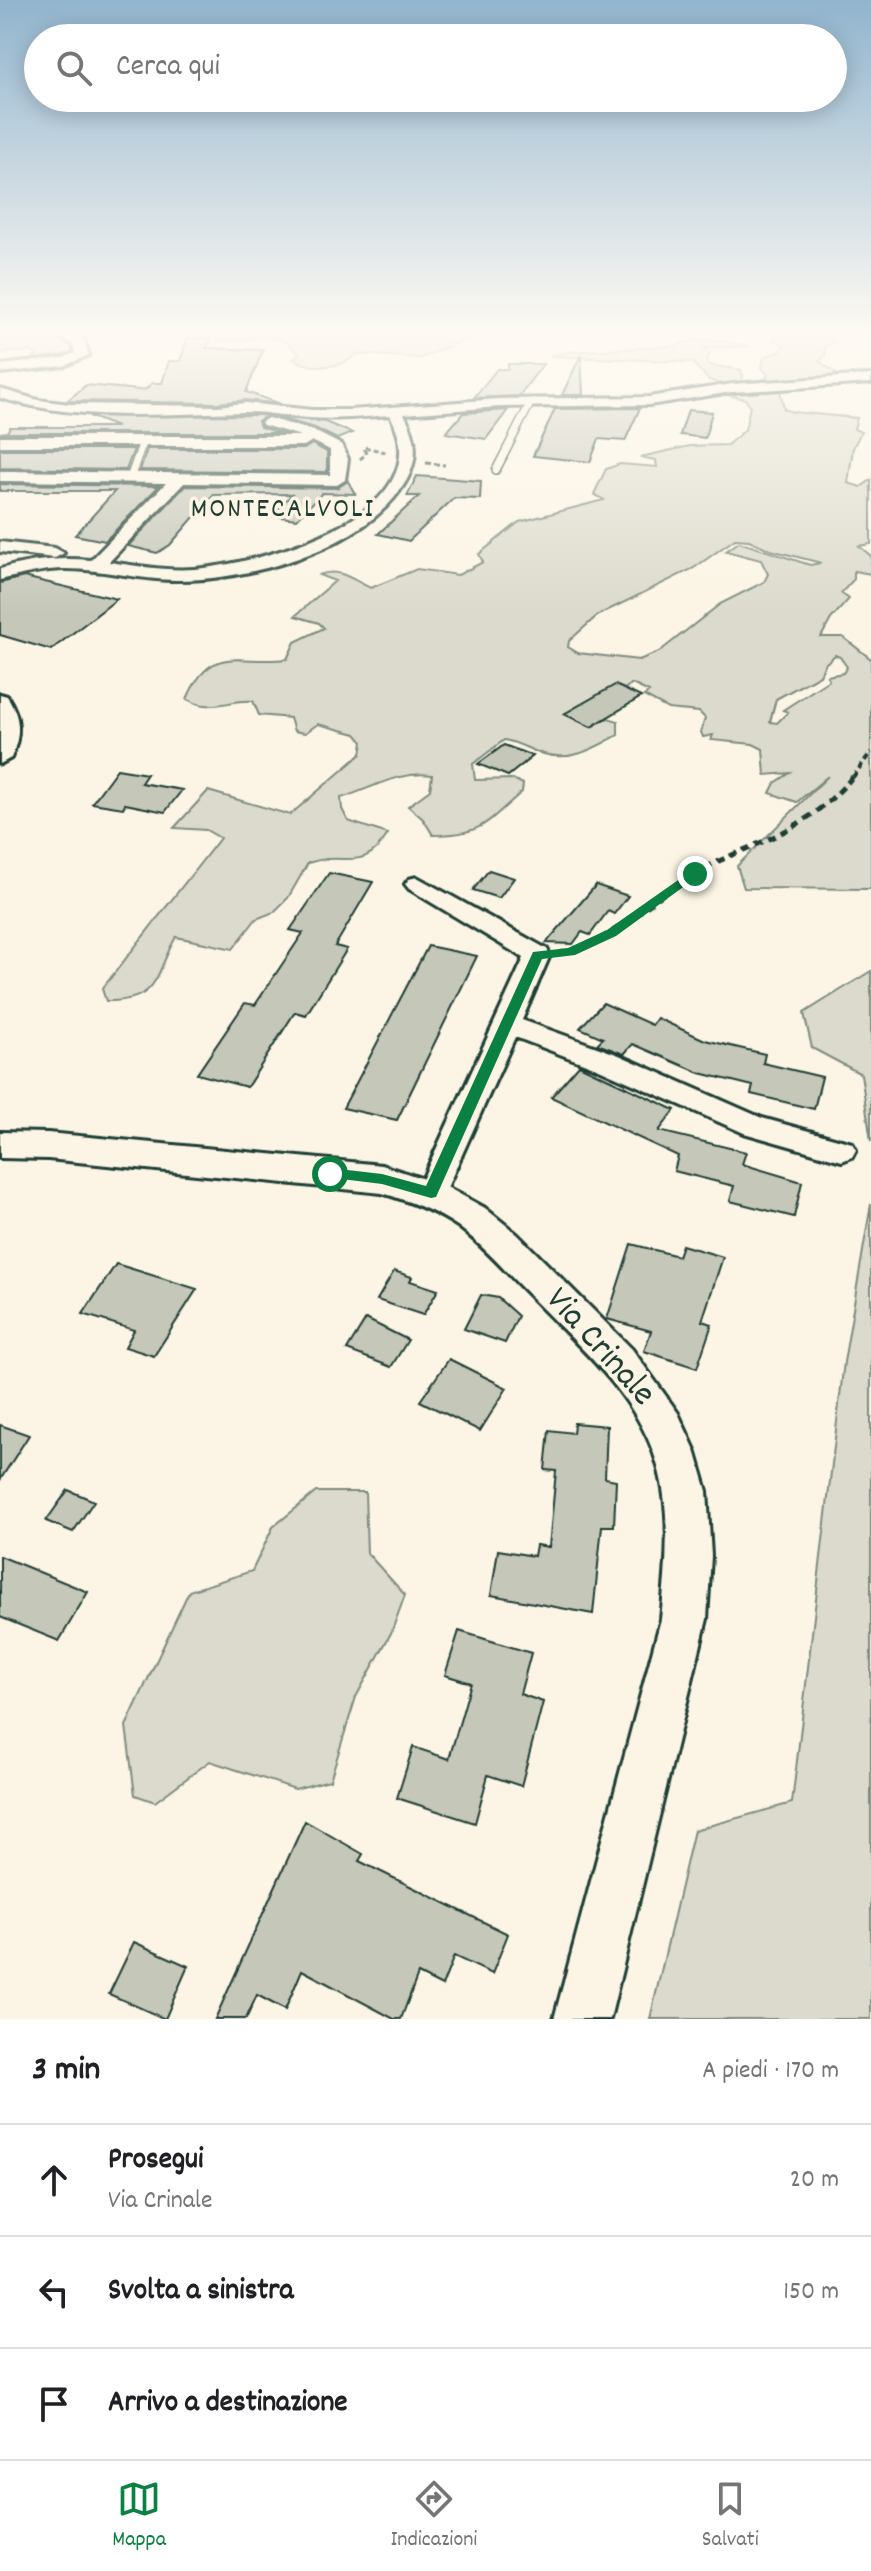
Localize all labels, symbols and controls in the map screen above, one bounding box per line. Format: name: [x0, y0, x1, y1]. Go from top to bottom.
search box: [24, 24, 847, 112]
icon: search: [52, 46, 96, 90]
text: Cerca qui: [116, 47, 220, 90]
district label: MONTECALVOLI: [191, 491, 375, 531]
route end: [677, 856, 713, 892]
route start: [312, 1156, 348, 1192]
street label: Via Crinale: [531, 1277, 667, 1419]
text: 3 min: [32, 2047, 100, 2096]
text: A piedi · 170 m: [702, 2053, 839, 2090]
text: Prosegui: [108, 2140, 204, 2183]
icon: ahead: [32, 2158, 76, 2202]
text: 20 m: [790, 2162, 839, 2199]
text: Via Crinale: [108, 2183, 213, 2220]
icon: left: [32, 2270, 76, 2314]
text: Svolta a sinistra: [108, 2271, 294, 2314]
text: 150 m: [783, 2274, 839, 2311]
icon: arrive: [32, 2382, 76, 2426]
text: Arrivo a destinazione: [108, 2383, 348, 2426]
tab: Mappa: [112, 2477, 166, 2556]
tab: Indicazioni: [391, 2477, 477, 2556]
tab: Salvati: [702, 2477, 759, 2556]

